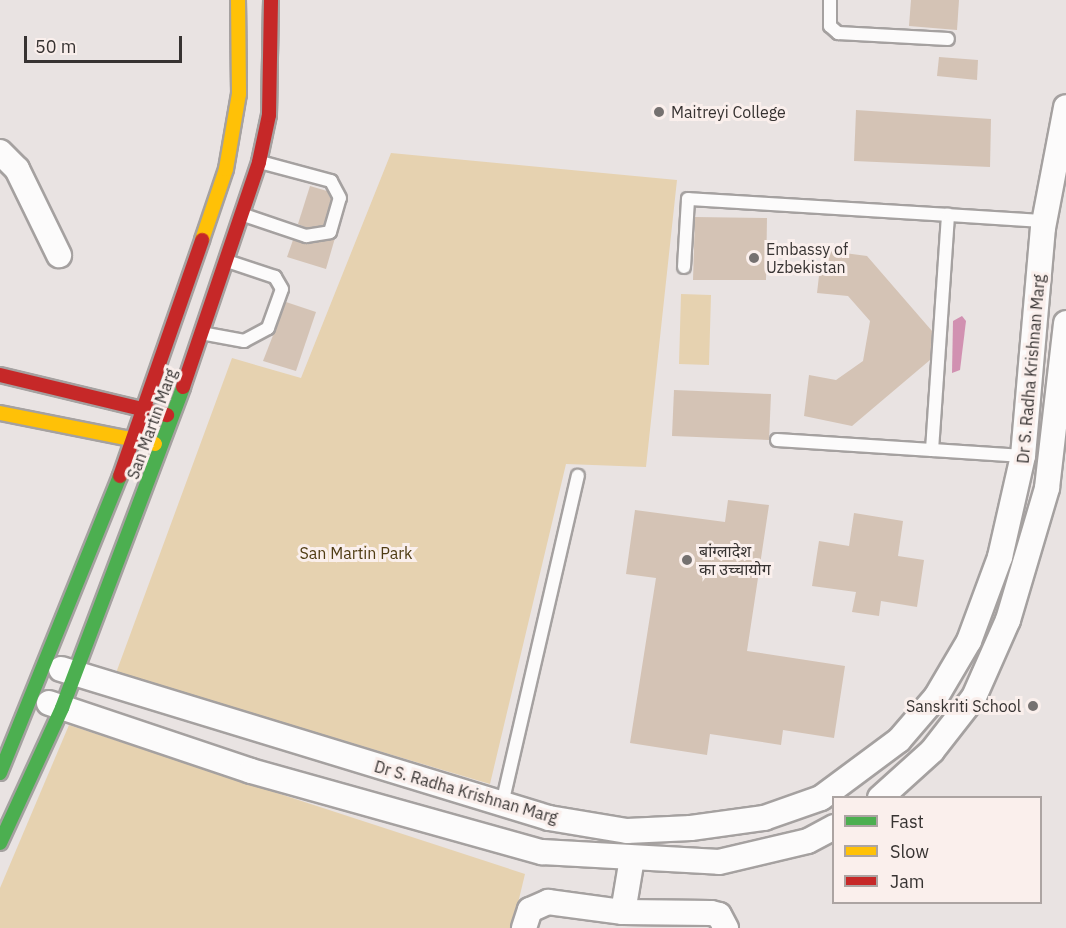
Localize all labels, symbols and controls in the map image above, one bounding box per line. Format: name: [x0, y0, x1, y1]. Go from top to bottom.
scale bar: [27, 24, 184, 62]
text: 50 m: [35, 35, 77, 58]
place label: Maitreyi College: [671, 102, 786, 122]
marker: Maitreyi College: [652, 105, 666, 119]
place label: Embassy of Uzbekistan: [766, 239, 848, 277]
marker: Embassy of Uzbekistan: [747, 251, 761, 265]
street label: Dr S. Radha Krishnan Marg: [1013, 274, 1049, 464]
street label: San Martin Marg: [123, 366, 181, 482]
place label: बांग्लादेश का उच्चायोग: [699, 541, 771, 579]
park label: San Martin Park: [299, 543, 413, 563]
marker: बांग्लादेश का उच्चायोग: [680, 553, 694, 567]
place label: Sanskriti School: [906, 696, 1021, 716]
marker: Sanskriti School: [1026, 699, 1040, 713]
street label: Dr S. Radha Krishnan Marg: [372, 757, 560, 827]
legend: [832, 796, 1042, 904]
text: Fast: [890, 810, 924, 833]
text: Slow: [890, 840, 929, 863]
text: Jam: [890, 870, 925, 893]

